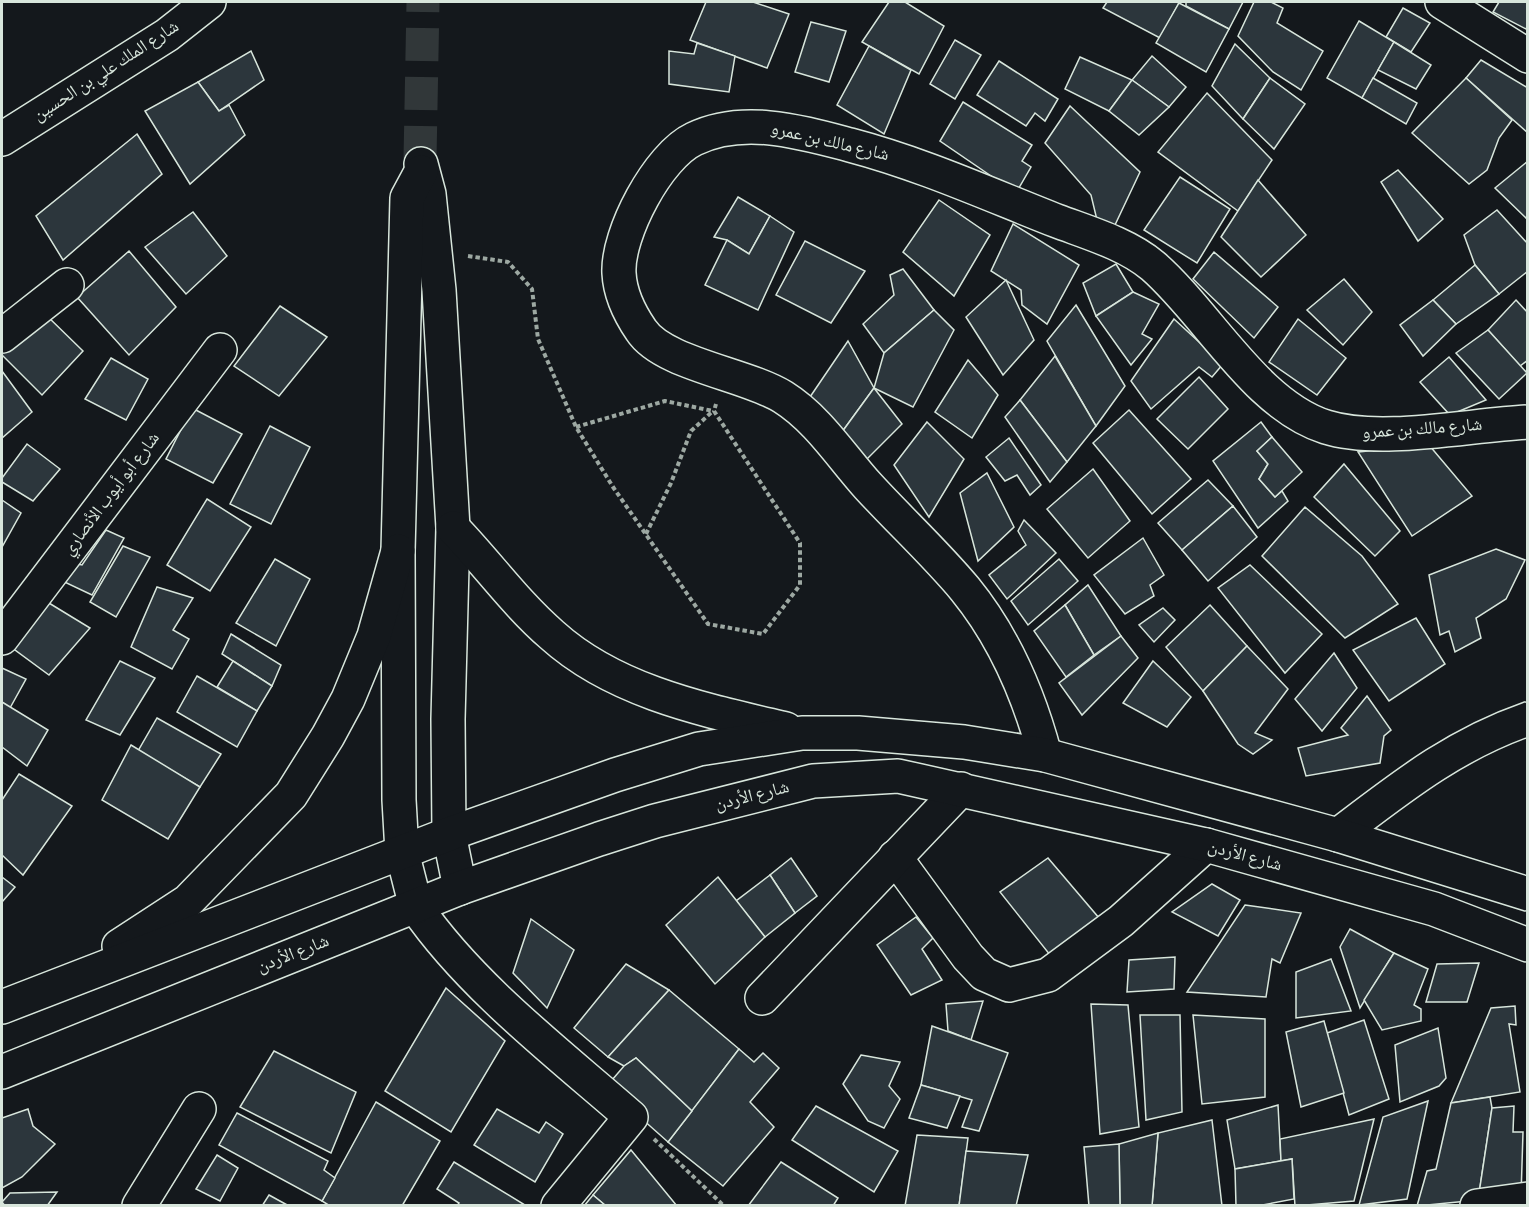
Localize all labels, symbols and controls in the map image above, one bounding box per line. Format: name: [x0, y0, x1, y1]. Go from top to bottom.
street label: شارع الملك علي بن الحسين: [30, 17, 185, 129]
street label: شارع مالك بن عمرو: [769, 120, 891, 165]
street label: شارع مالك بن عمرو: [1361, 416, 1483, 443]
street label: شارع أبو أيوب الأنصاري: [57, 428, 167, 562]
street label: شارع الأردن: [713, 778, 791, 815]
street label: شارع الأردن: [1206, 837, 1284, 875]
street label: شارع الأردن: [254, 931, 332, 977]

